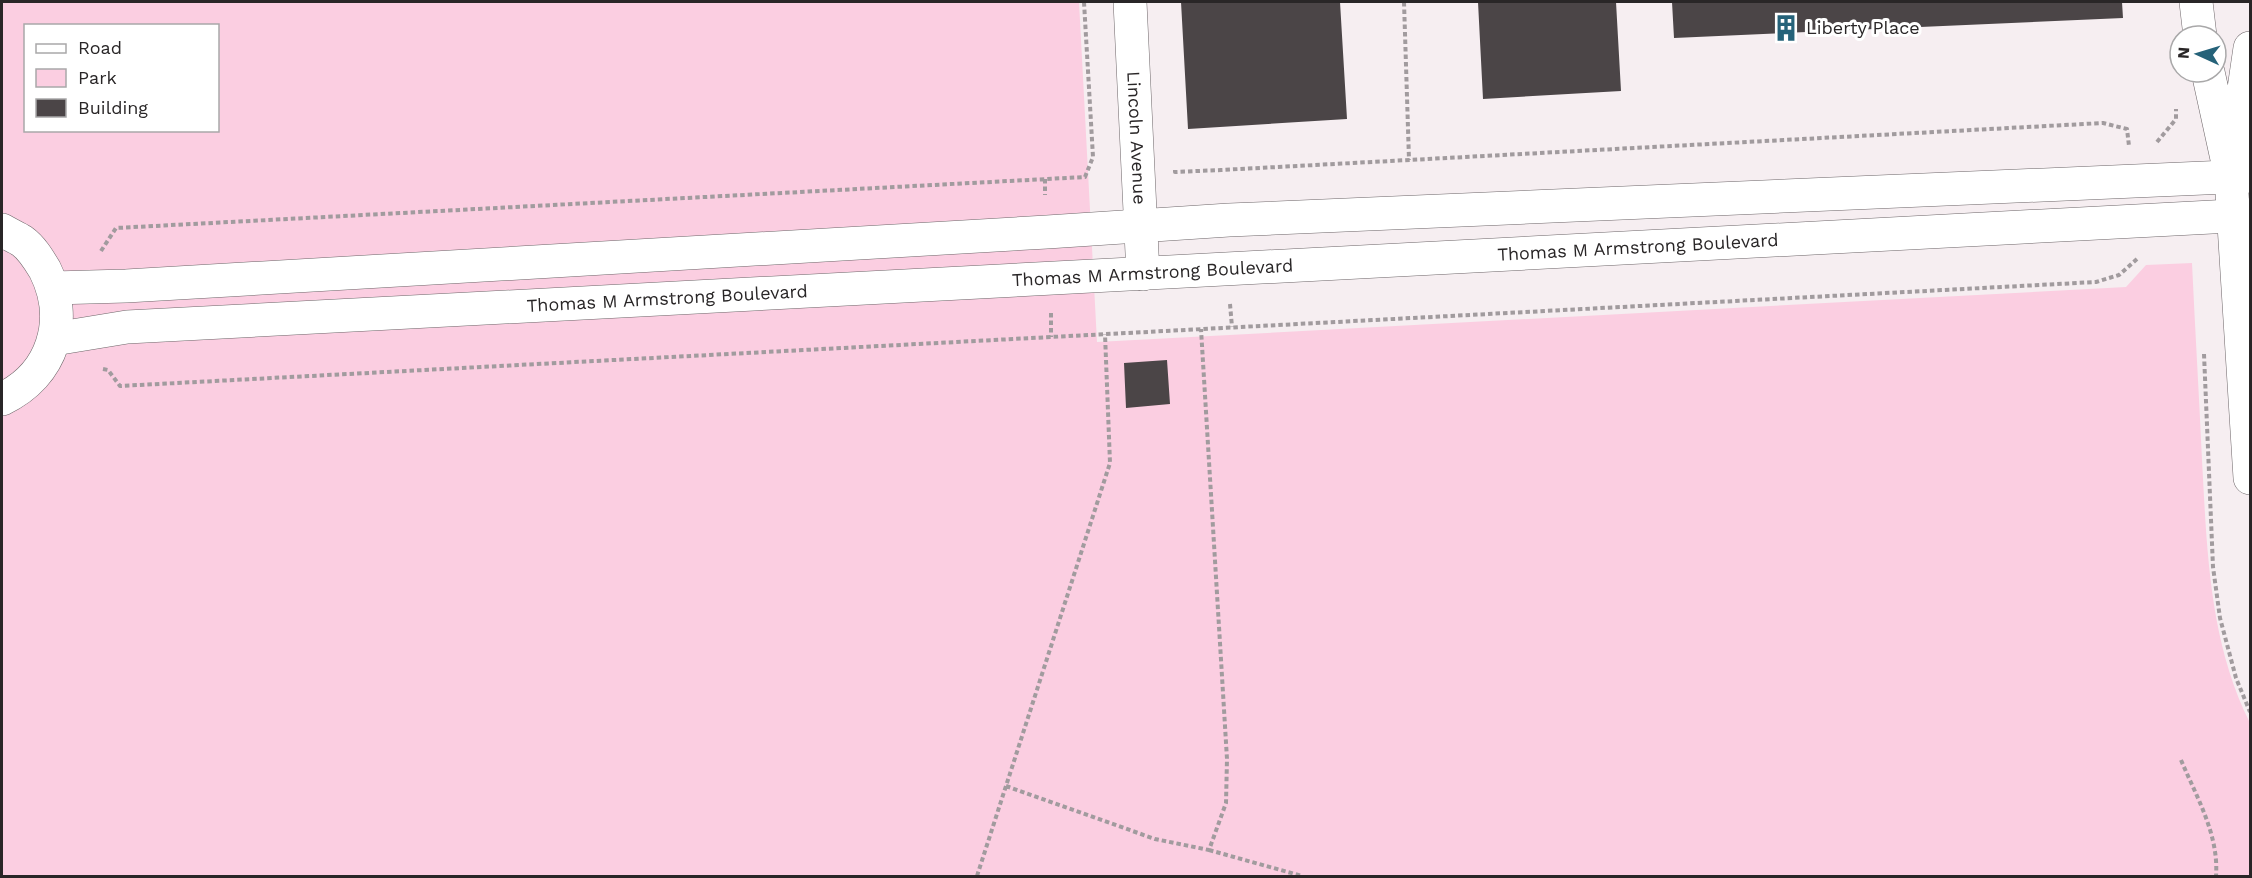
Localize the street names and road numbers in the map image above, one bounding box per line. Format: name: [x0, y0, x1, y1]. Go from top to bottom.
street label: Lincoln Avenue: [1123, 71, 1151, 205]
street label: Thomas M Armstrong Boulevard: [1497, 229, 1779, 265]
street label: Thomas M Armstrong Boulevard: [1011, 254, 1294, 290]
street label: Thomas M Armstrong Boulevard: [526, 280, 808, 316]

